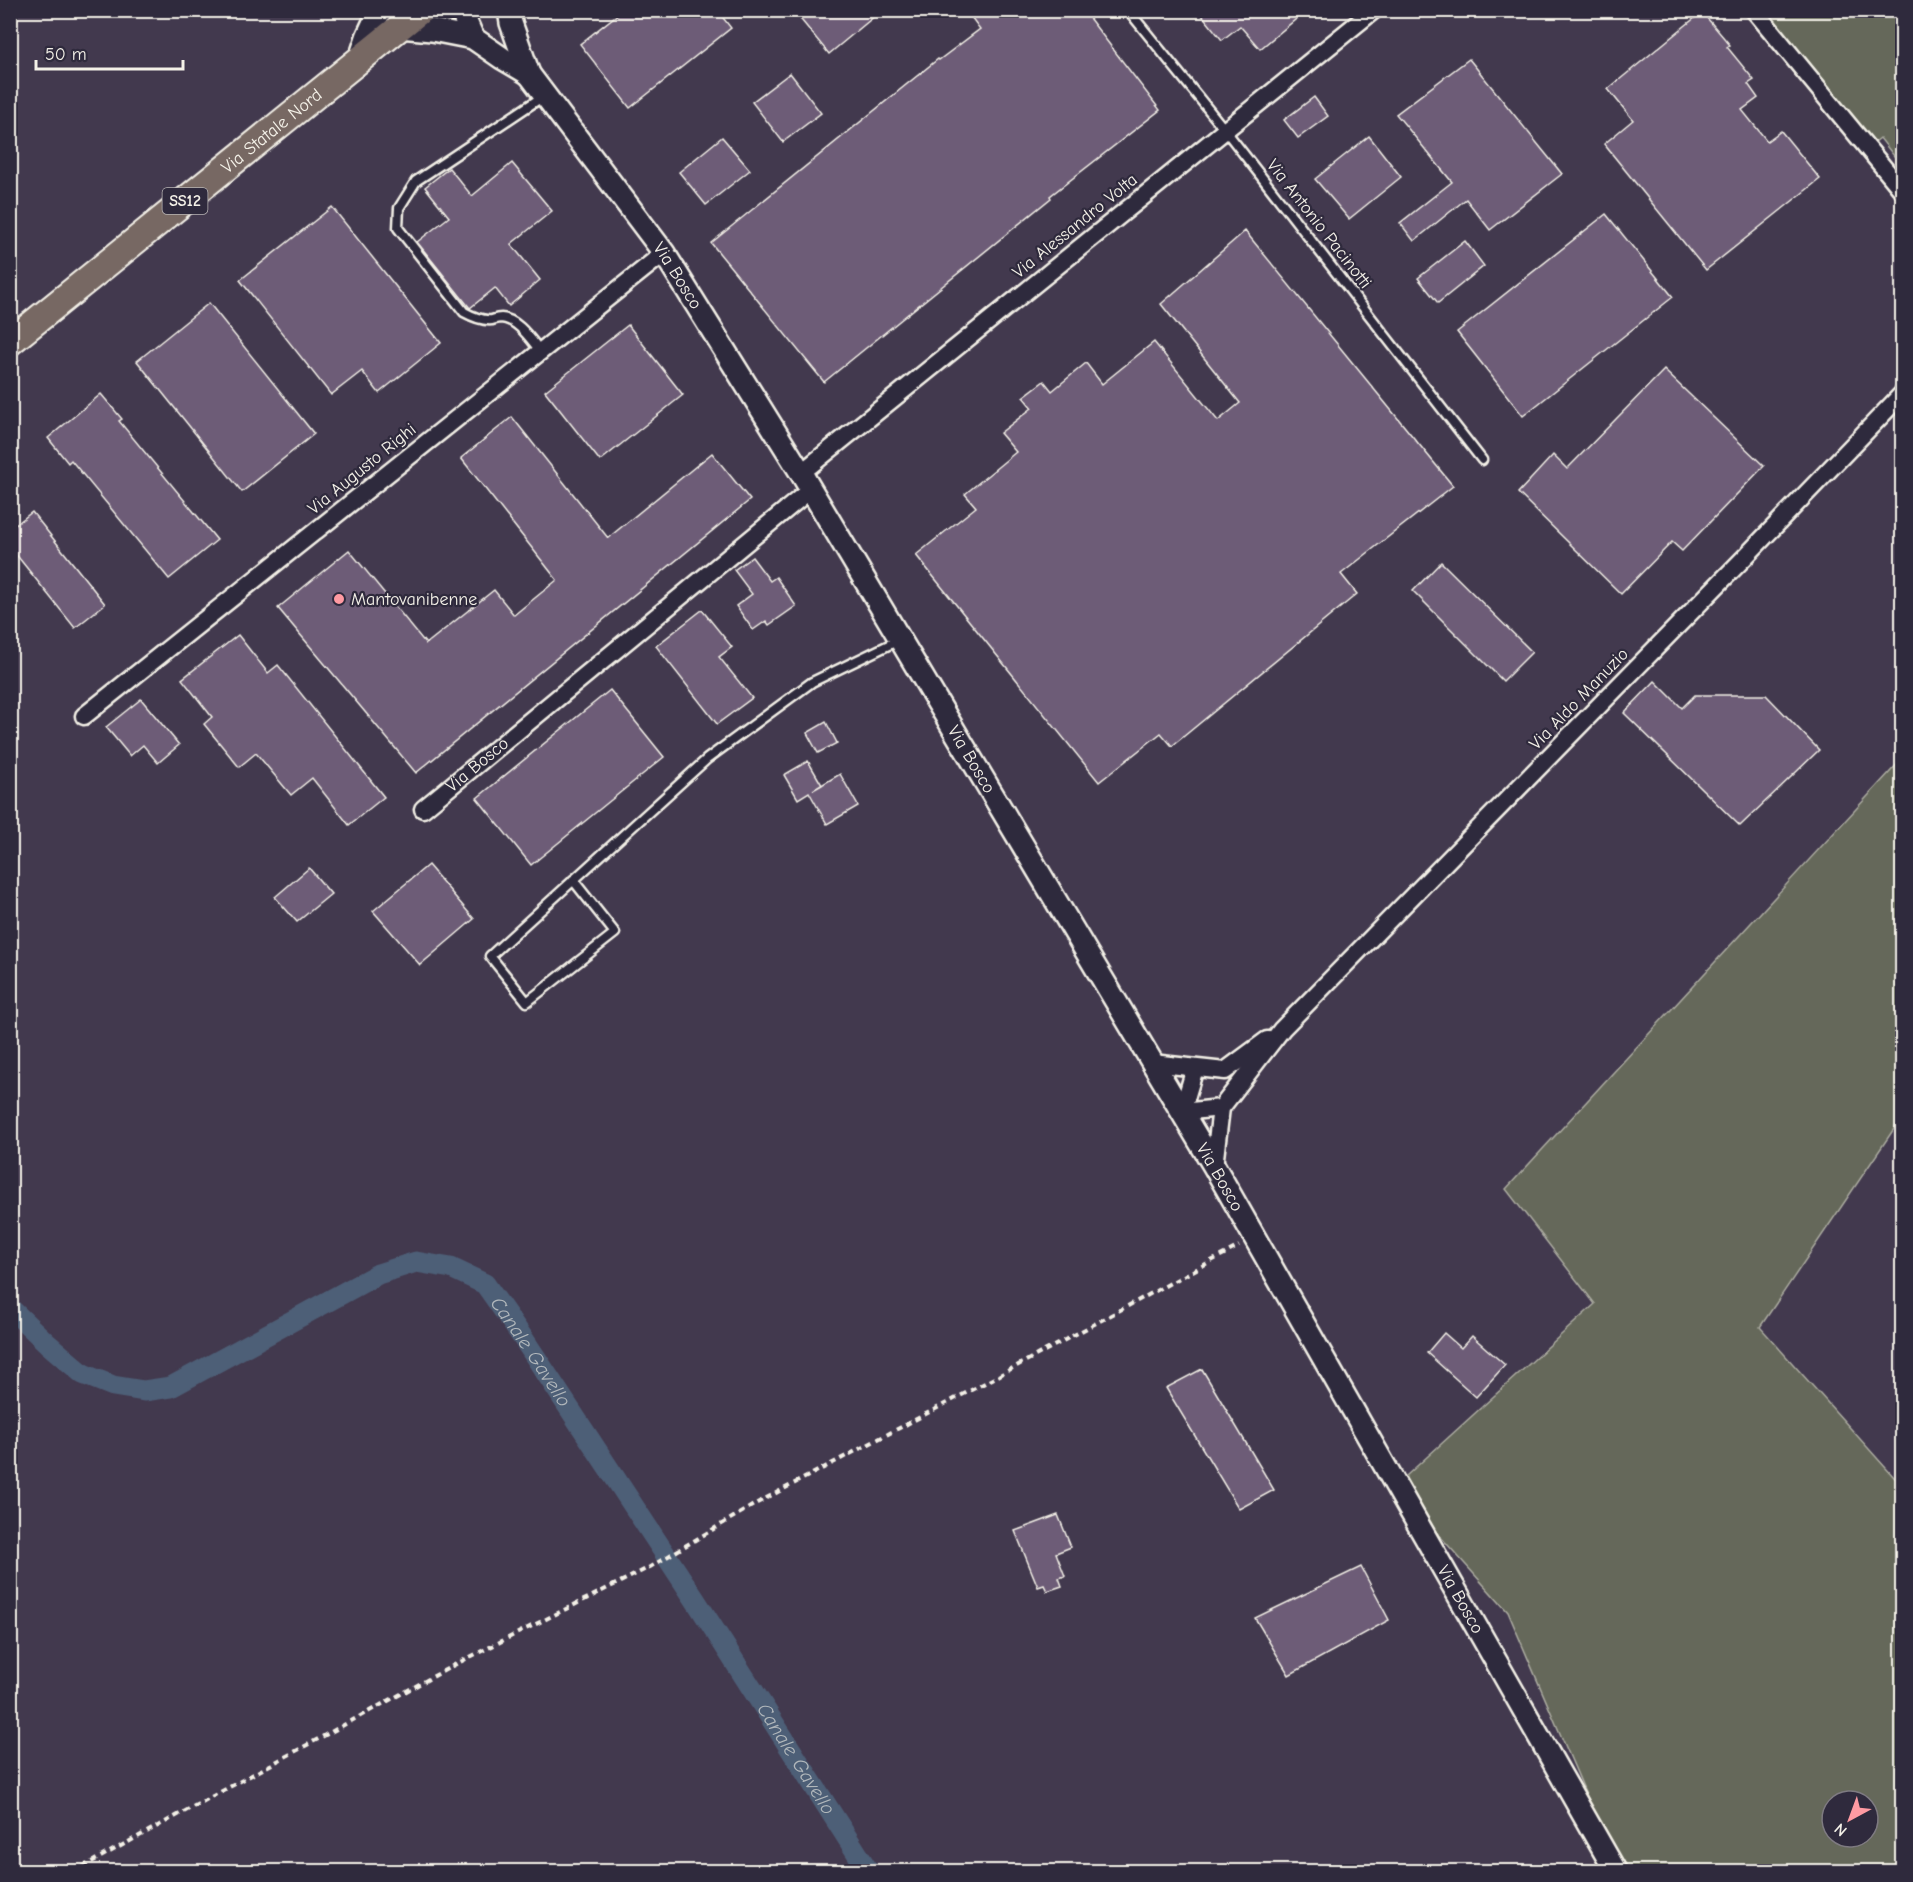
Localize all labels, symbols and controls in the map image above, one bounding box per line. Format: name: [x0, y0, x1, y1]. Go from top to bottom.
scale bar: [36, 33, 183, 71]
text: 50 m: [45, 44, 87, 65]
street label: Via Statale Nord: [217, 84, 326, 178]
street label: Via Antonio Pacinotti: [1262, 155, 1376, 293]
street label: Via Alessandro Volta: [1008, 169, 1142, 283]
road number: SS12: [162, 188, 207, 214]
street label: Via Bosco: [649, 238, 707, 313]
street label: Via Augusto Righi: [304, 419, 420, 519]
place label: Mantovanibenne: [351, 589, 477, 610]
marker: Mantovanibenne: [332, 592, 346, 606]
street label: Via Aldo Manuzio: [1525, 644, 1633, 754]
street label: Via Bosco: [943, 722, 1000, 797]
street label: Via Bosco: [441, 732, 513, 797]
street label: Via Bosco: [1192, 1139, 1248, 1215]
water label: Canale Gavello: [486, 1292, 576, 1411]
street label: Via Bosco: [1433, 1561, 1488, 1637]
water label: Canale Gavello: [753, 1699, 841, 1818]
north arrow: [1820, 1789, 1880, 1849]
text: N: [1831, 1819, 1851, 1840]

